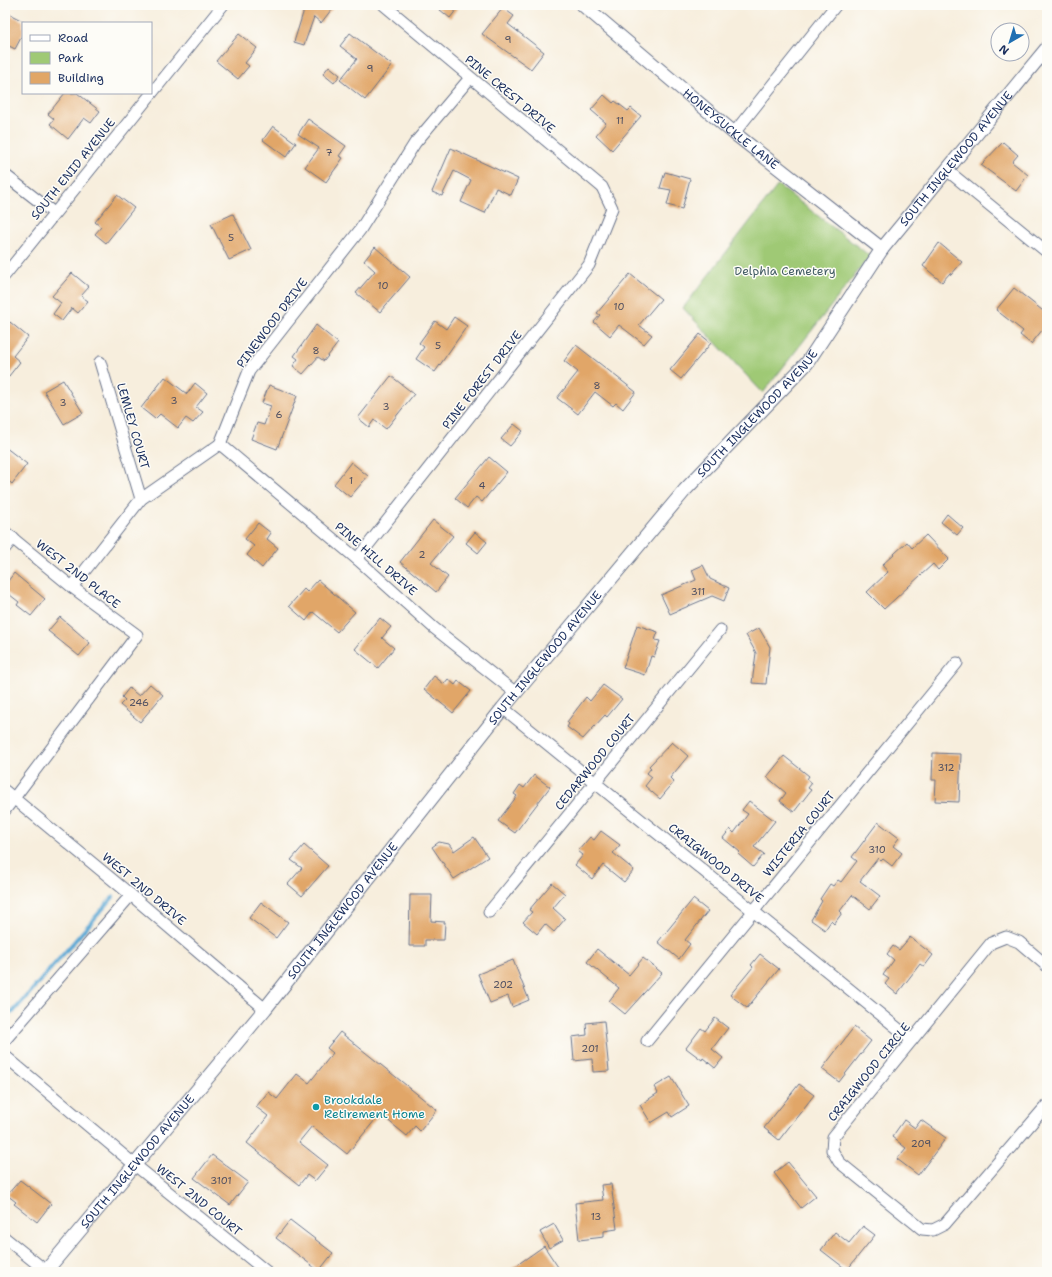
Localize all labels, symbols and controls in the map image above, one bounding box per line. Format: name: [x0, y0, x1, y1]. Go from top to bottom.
legend: [22, 22, 152, 94]
north arrow: [990, 22, 1030, 62]
text: Road: [58, 30, 89, 46]
house number: 9: [505, 33, 512, 46]
text: N: [996, 41, 1012, 58]
text: Park: [58, 50, 84, 66]
street label: PINE CREST DRIVE: [461, 51, 559, 137]
house number: 9: [367, 62, 374, 75]
text: Building: [58, 70, 104, 86]
street label: HONEYSUCKLE LANE: [679, 85, 782, 173]
street label: SOUTH INGLEWOOD AVENUE: [896, 88, 1016, 229]
house number: 11: [616, 114, 624, 127]
street label: SOUTH ENID AVENUE: [27, 115, 119, 223]
house number: 7: [326, 146, 333, 159]
house number: 5: [228, 231, 234, 244]
park label: Delphia Cemetery: [734, 263, 836, 279]
street label: PINEWOOD DRIVE: [233, 275, 311, 371]
house number: 10: [378, 279, 388, 292]
house number: 10: [614, 300, 624, 313]
street label: PINE FOREST DRIVE: [438, 327, 526, 433]
house number: 5: [435, 339, 441, 352]
house number: 8: [313, 344, 320, 357]
street label: SOUTH INGLEWOOD AVENUE: [693, 347, 822, 481]
house number: 8: [594, 379, 601, 392]
street label: LEMLEY COURT: [113, 381, 153, 472]
house number: 3: [171, 394, 178, 407]
house number: 3: [60, 396, 67, 409]
house number: 3: [383, 400, 390, 413]
house number: 6: [276, 408, 283, 421]
house number: 1: [349, 474, 353, 487]
house number: 4: [479, 479, 486, 492]
street label: PINE HILL DRIVE: [331, 519, 421, 599]
street label: WEST 2ND PLACE: [32, 536, 124, 612]
house number: 2: [419, 548, 426, 561]
house number: 311: [691, 585, 705, 598]
street label: SOUTH INGLEWOOD AVENUE: [485, 587, 606, 728]
house number: 246: [129, 696, 149, 709]
street label: CEDARWOOD COURT: [551, 710, 639, 813]
house number: 312: [937, 761, 955, 774]
street label: WISTERIA COURT: [760, 787, 839, 880]
street label: CRAIGWOOD DRIVE: [665, 820, 767, 906]
street label: SOUTH INGLEWOOD AVENUE: [284, 839, 402, 982]
house number: 310: [868, 843, 886, 856]
street label: WEST 2ND DRIVE: [99, 849, 189, 929]
house number: 202: [493, 978, 513, 991]
street label: CRAIGWOOD CIRCLE: [824, 1019, 914, 1125]
house number: 201: [581, 1042, 599, 1055]
street label: SOUTH INGLEWOOD AVENUE: [77, 1091, 198, 1232]
place label: Brookdale Retirement Home: [324, 1092, 425, 1122]
marker: Brookdale Retirement Home: [311, 1102, 321, 1112]
house number: 209: [911, 1137, 931, 1150]
street label: WEST 2ND COURT: [153, 1160, 246, 1240]
house number: 3101: [210, 1174, 232, 1187]
house number: 13: [591, 1210, 601, 1223]

